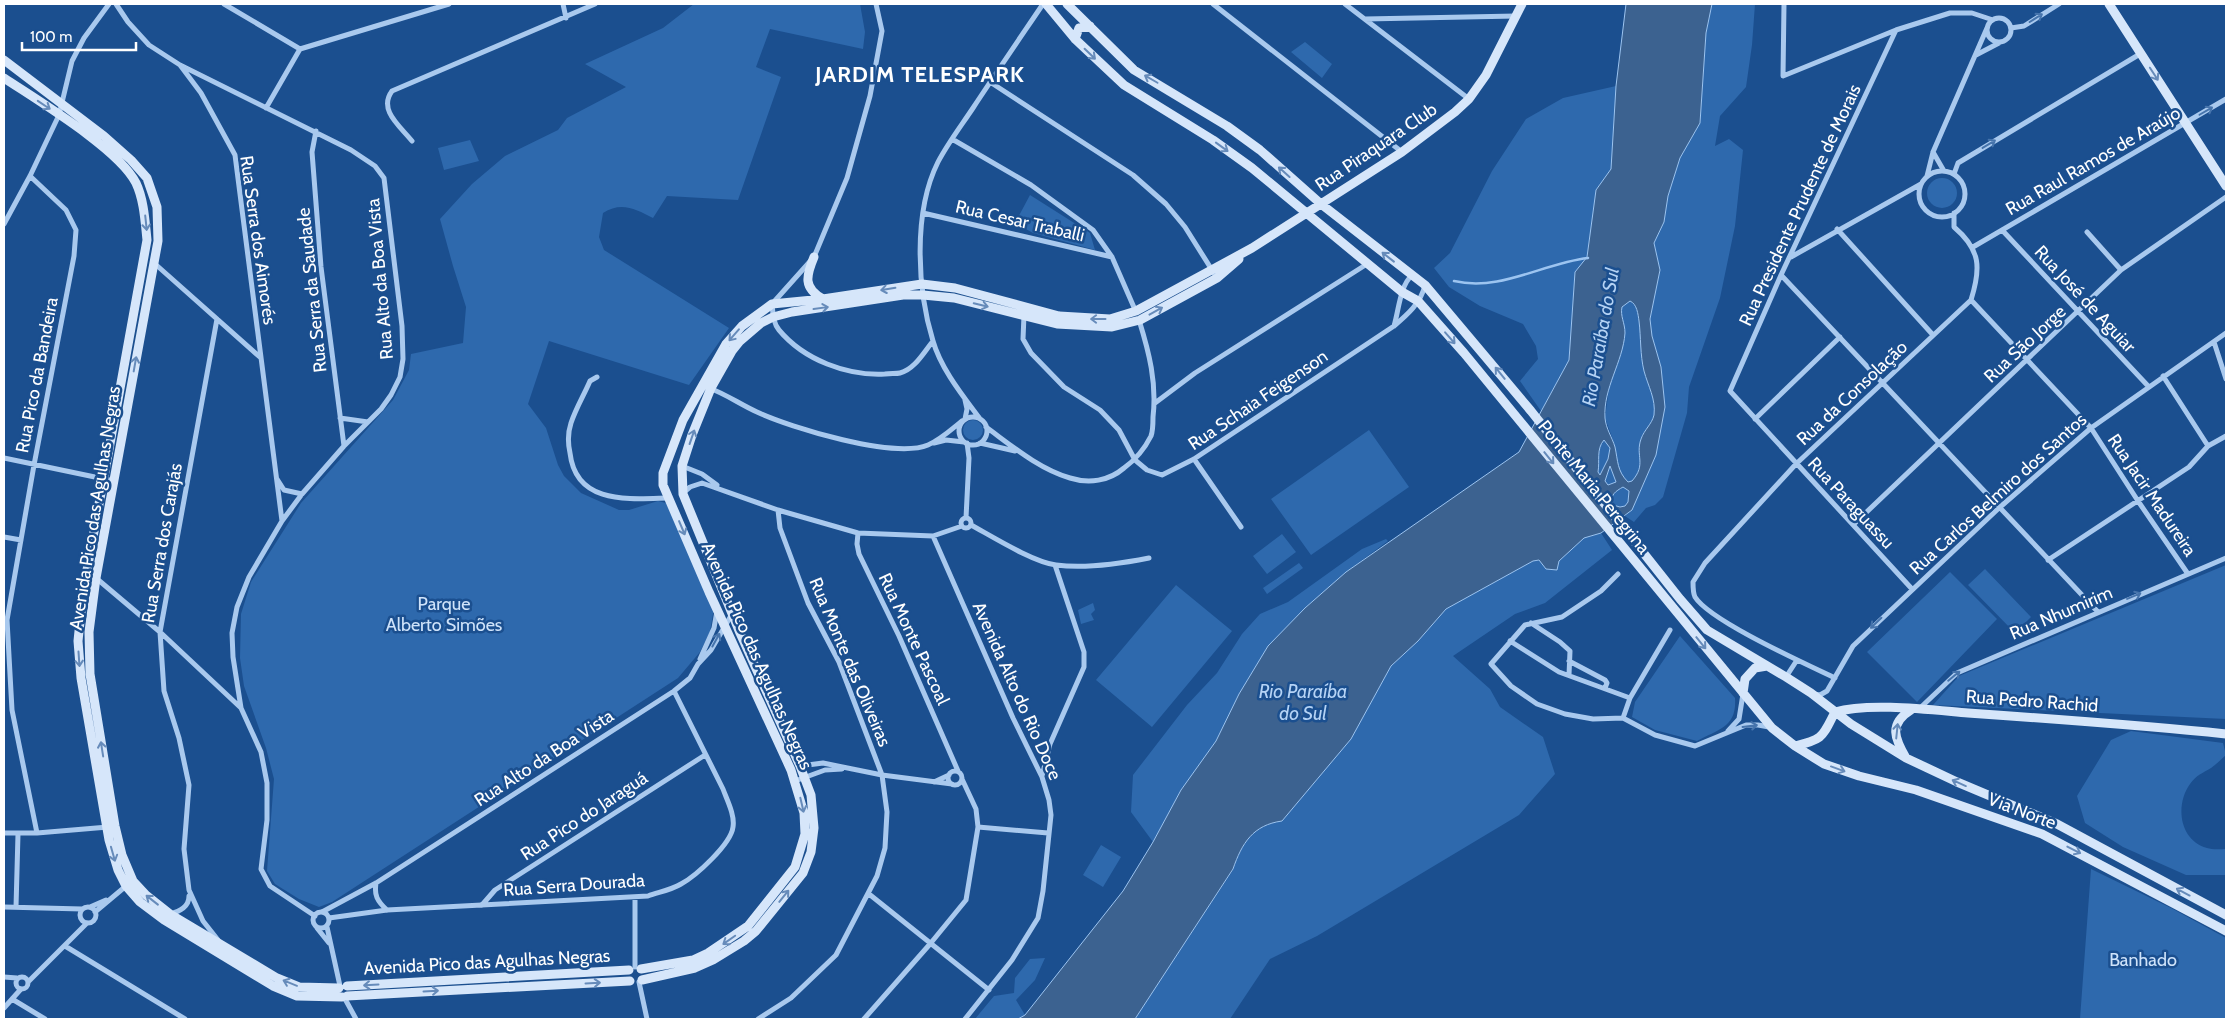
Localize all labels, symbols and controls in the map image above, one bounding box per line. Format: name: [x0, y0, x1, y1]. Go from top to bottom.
one-way arrow: [2029, 13, 2043, 23]
scale bar: [22, 20, 136, 52]
text: 100 m: [30, 28, 72, 46]
one-way arrow: [1083, 48, 1096, 60]
district label: JARDIM TELESPARK: [814, 61, 1025, 88]
one-way arrow: [2149, 67, 2159, 81]
one-way arrow: [1145, 74, 1159, 84]
street label: Rua Presidente Prudente de Morais: [1734, 81, 1866, 329]
street label: Rua Piraquara Club: [1311, 98, 1441, 196]
one-way arrow: [37, 100, 51, 110]
street label: Rua Raul Ramos de Araújo: [2002, 102, 2184, 220]
one-way arrow: [2198, 106, 2213, 115]
one-way arrow: [1982, 138, 1996, 148]
one-way arrow: [1215, 141, 1228, 152]
street label: Rua Serra dos Aimorés: [235, 154, 281, 326]
one-way arrow: [1278, 166, 1291, 178]
street label: Rua Cesar Traballi: [953, 195, 1087, 247]
street label: Rua Alto da Boa Vista: [362, 197, 398, 360]
street label: Rua Serra da Saudade: [292, 207, 332, 373]
one-way arrow: [141, 215, 151, 231]
street label: Rua José de Aguiar: [2030, 241, 2140, 357]
one-way arrow: [1382, 251, 1395, 262]
water label: Rio Paraíba do Sul: [1577, 266, 1624, 408]
one-way arrow: [880, 284, 896, 294]
street label: Rua Pico da Bandeira: [11, 295, 63, 455]
one-way arrow: [973, 301, 989, 310]
street label: Rua São Jorge: [1980, 301, 2070, 387]
one-way arrow: [813, 303, 829, 313]
one-way arrow: [1148, 306, 1162, 316]
one-way arrow: [1091, 314, 1107, 324]
one-way arrow: [728, 328, 740, 341]
one-way arrow: [1445, 331, 1456, 344]
street label: Rua da Consolação: [1792, 336, 1912, 450]
street label: Rua Schaia Feigenson: [1184, 345, 1332, 455]
one-way arrow: [131, 357, 141, 373]
one-way arrow: [1495, 367, 1506, 380]
street label: Avenida Pico das Agulhas Negras: [65, 384, 125, 632]
street label: Rua Carlos Belmiro dos Santos: [1905, 409, 2091, 579]
street label: Ponte Maria Peregrina: [1533, 416, 1655, 559]
one-way arrow: [687, 429, 697, 445]
street label: Rua Jacir Madureira: [2103, 430, 2201, 561]
one-way arrow: [1544, 451, 1555, 464]
street label: Rua Paraguassu: [1803, 453, 1899, 553]
street label: Rua Serra dos Carajás: [137, 461, 187, 625]
one-way arrow: [677, 520, 687, 535]
street label: Avenida Pico das Agulhas Negras: [697, 539, 817, 773]
street label: Rua Monte Pascoal: [874, 569, 955, 709]
street label: Rua Monte das Oliveiras: [804, 574, 896, 750]
street label: Rua Nhumirim: [2006, 582, 2116, 644]
one-way arrow: [2126, 591, 2141, 601]
park label: Parque Alberto Simões: [386, 593, 502, 636]
street label: Avenida Alto do Rio Doce: [968, 599, 1066, 783]
one-way arrow: [1870, 617, 1883, 629]
one-way arrow: [712, 634, 722, 648]
one-way arrow: [1696, 636, 1707, 649]
one-way arrow: [74, 651, 84, 667]
one-way arrow: [1947, 671, 1960, 682]
water label: Rio Paraíba do Sul: [1259, 680, 1347, 725]
street label: Rua Pedro Rachid: [1965, 685, 2099, 717]
street label: Rua Alto da Boa Vista: [470, 705, 618, 811]
one-way arrow: [1741, 721, 1757, 731]
one-way arrow: [1892, 724, 1902, 740]
one-way arrow: [97, 742, 107, 758]
one-way arrow: [1830, 765, 1845, 774]
street label: Rua Pico do Jaraguá: [516, 767, 652, 865]
one-way arrow: [1952, 778, 1967, 787]
street label: Via Norte: [1985, 788, 2059, 834]
one-way arrow: [798, 796, 807, 812]
one-way arrow: [108, 845, 118, 861]
one-way arrow: [2066, 846, 2081, 855]
street label: Rua Serra Dourada: [503, 869, 646, 901]
one-way arrow: [2176, 887, 2191, 897]
one-way arrow: [778, 890, 789, 903]
one-way arrow: [146, 894, 159, 905]
one-way arrow: [722, 935, 736, 945]
street label: Avenida Pico das Agulhas Negras: [363, 945, 611, 979]
park label: Banhado: [2109, 949, 2177, 971]
one-way arrow: [283, 978, 298, 987]
one-way arrow: [585, 978, 601, 987]
one-way arrow: [363, 980, 379, 989]
one-way arrow: [423, 987, 439, 996]

